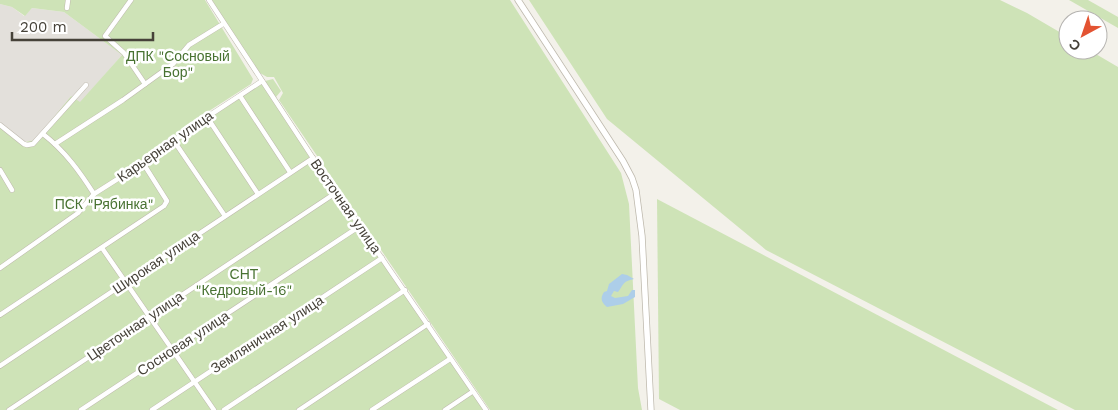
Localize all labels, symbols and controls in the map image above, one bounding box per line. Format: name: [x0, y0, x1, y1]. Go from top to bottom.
scale bar: [12, 10, 154, 42]
north arrow: [1058, 10, 1108, 60]
text: 200 m: [20, 18, 67, 36]
text: С: [1066, 36, 1084, 54]
park label: ДПК "Сосновый Бор": [126, 48, 230, 80]
street label: Карьерная улица: [114, 107, 216, 185]
street label: Восточная улица: [307, 156, 385, 256]
park label: ПСК "Рябинка": [55, 196, 153, 212]
street label: Широкая улица: [110, 227, 203, 297]
park label: СНТ "Кедровый-16": [196, 266, 292, 298]
street label: Цветочная улица: [84, 288, 186, 364]
street label: Земляничная улица: [208, 292, 326, 376]
street label: Сосновая улица: [134, 307, 232, 379]

